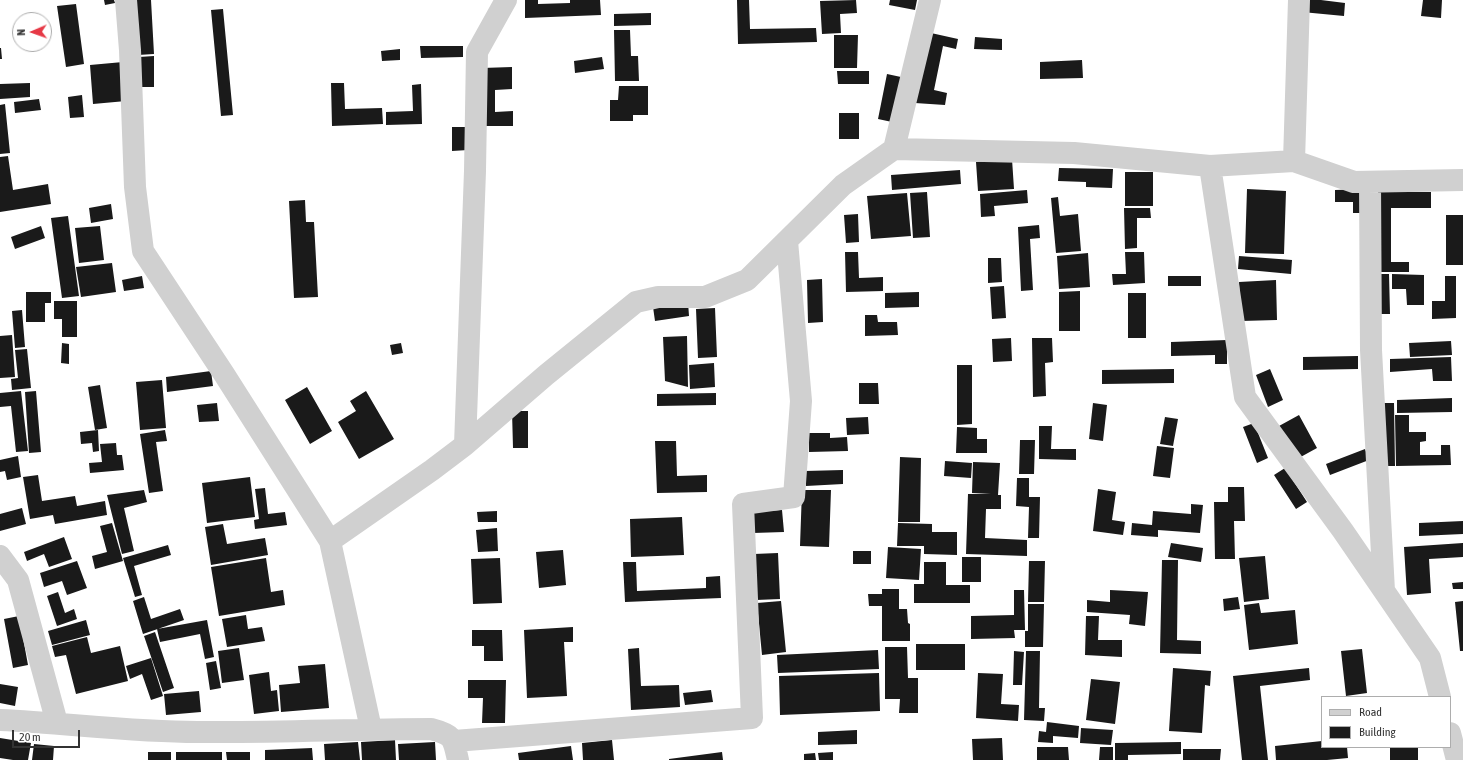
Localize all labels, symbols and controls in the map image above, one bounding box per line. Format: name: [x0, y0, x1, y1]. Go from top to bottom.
north arrow: [12, 12, 52, 52]
text: N: [15, 29, 27, 36]
legend: [1321, 696, 1451, 748]
text: Road: [1359, 705, 1382, 719]
scale bar: [14, 722, 82, 748]
text: Building: [1359, 725, 1396, 739]
text: 20 m: [19, 730, 41, 744]

